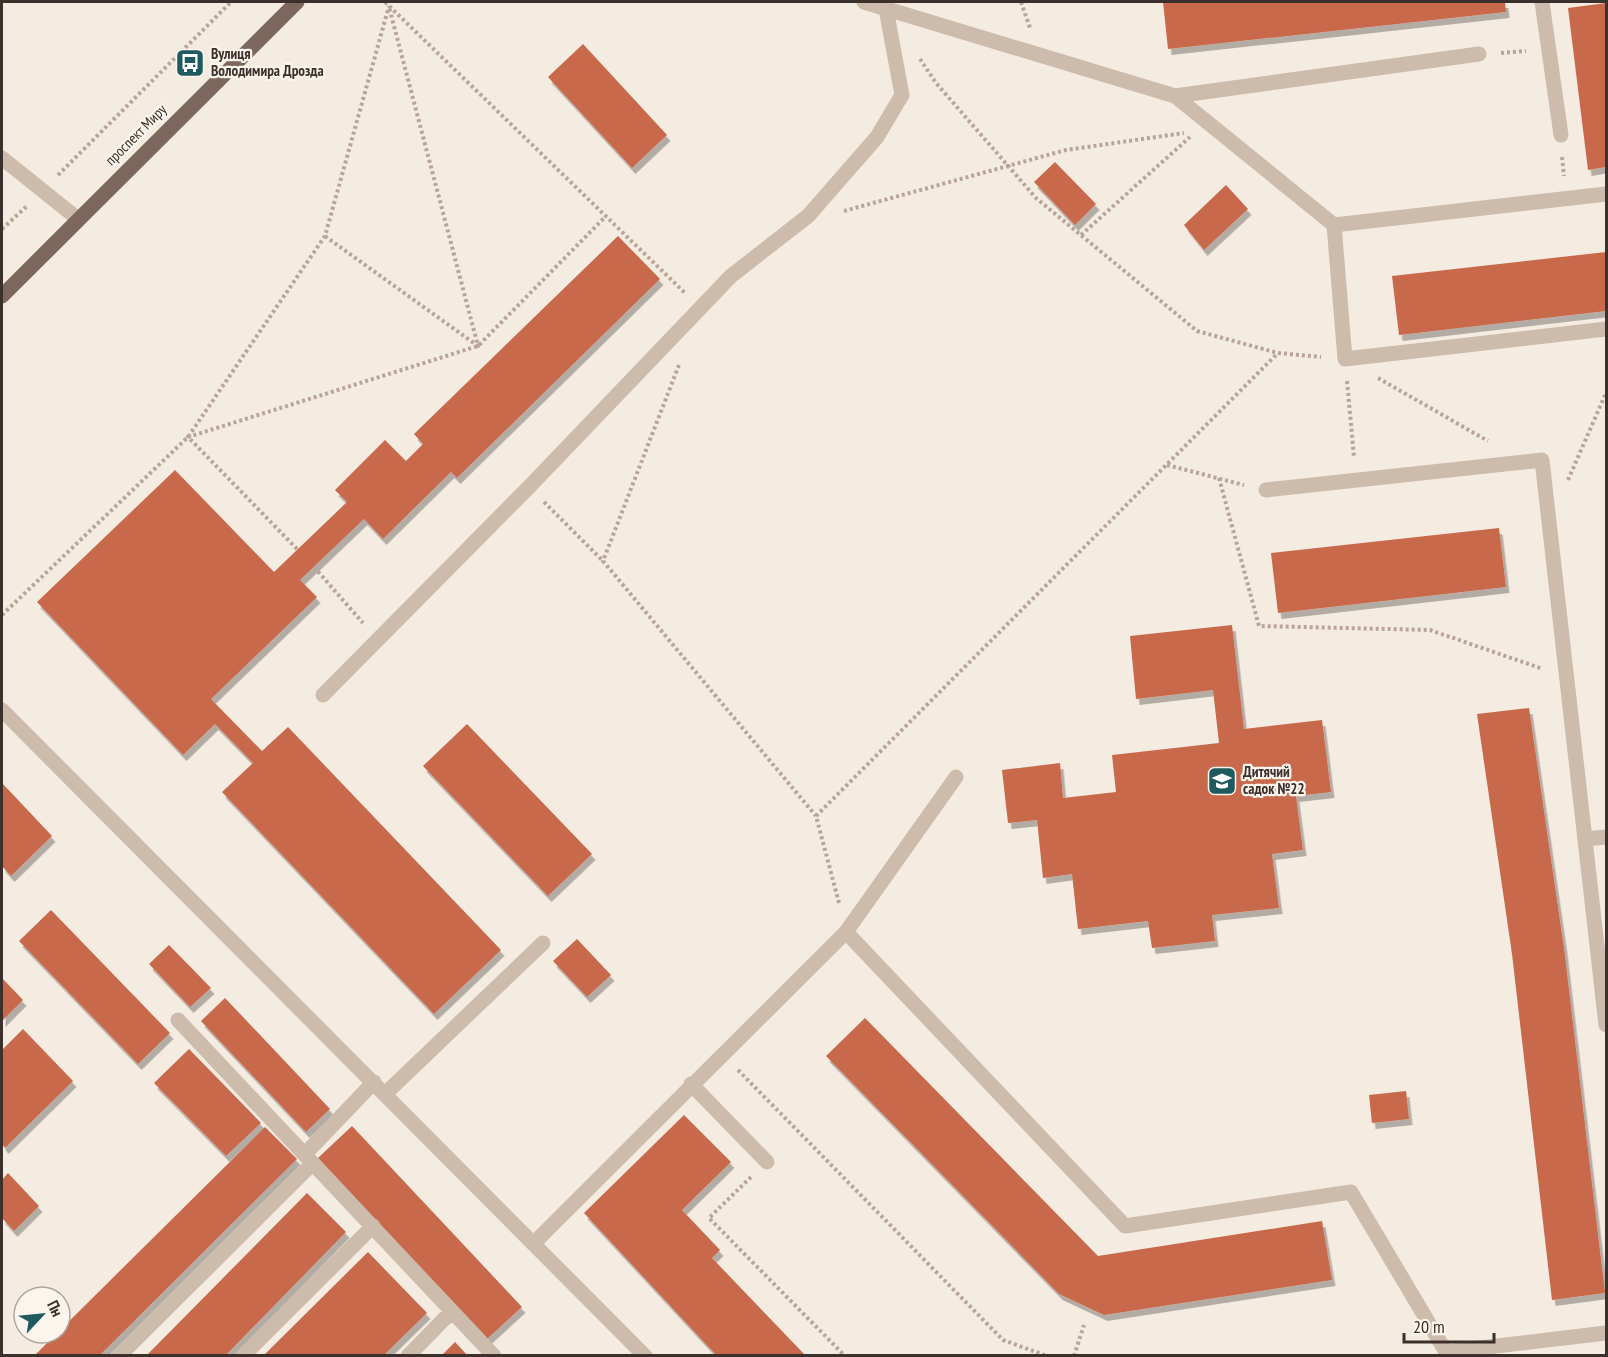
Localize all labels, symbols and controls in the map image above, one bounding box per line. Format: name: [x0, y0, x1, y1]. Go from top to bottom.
place label: Вулиця Володимира Дрозда: [211, 44, 324, 80]
bus stop icon: Вулиця Володимира Дрозда: [174, 47, 206, 79]
street label: проспект Миру: [101, 100, 171, 169]
place label: Дитячий садок №22: [1243, 762, 1305, 798]
school or university icon: Дитячий садок №22: [1206, 765, 1238, 797]
north arrow: [12, 1285, 72, 1345]
text: Пн: [43, 1297, 68, 1320]
scale bar: [1404, 1306, 1494, 1344]
text: 20 m: [1413, 1315, 1445, 1338]

